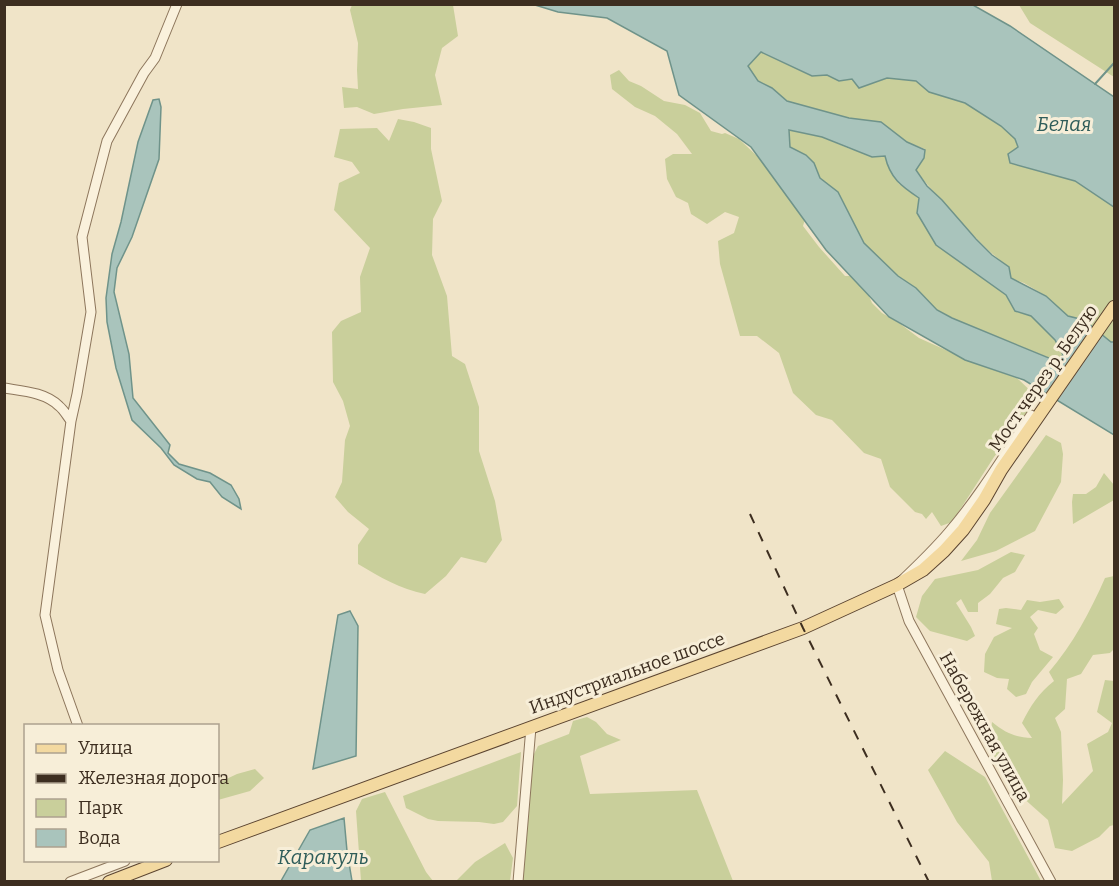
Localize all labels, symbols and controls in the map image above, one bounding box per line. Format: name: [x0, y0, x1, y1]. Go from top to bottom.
water label: Белая: [1037, 112, 1091, 136]
street label: Мост через р. Белую: [984, 300, 1102, 456]
street label: Индустриальное шоссе: [526, 627, 728, 719]
street label: Набережная улица: [935, 648, 1035, 806]
legend: [24, 724, 219, 862]
text: Улица: [78, 737, 133, 759]
text: Железная дорога: [78, 767, 229, 789]
text: Парк: [78, 797, 123, 819]
text: Вода: [78, 827, 120, 849]
water label: Каракуль: [278, 845, 369, 869]

